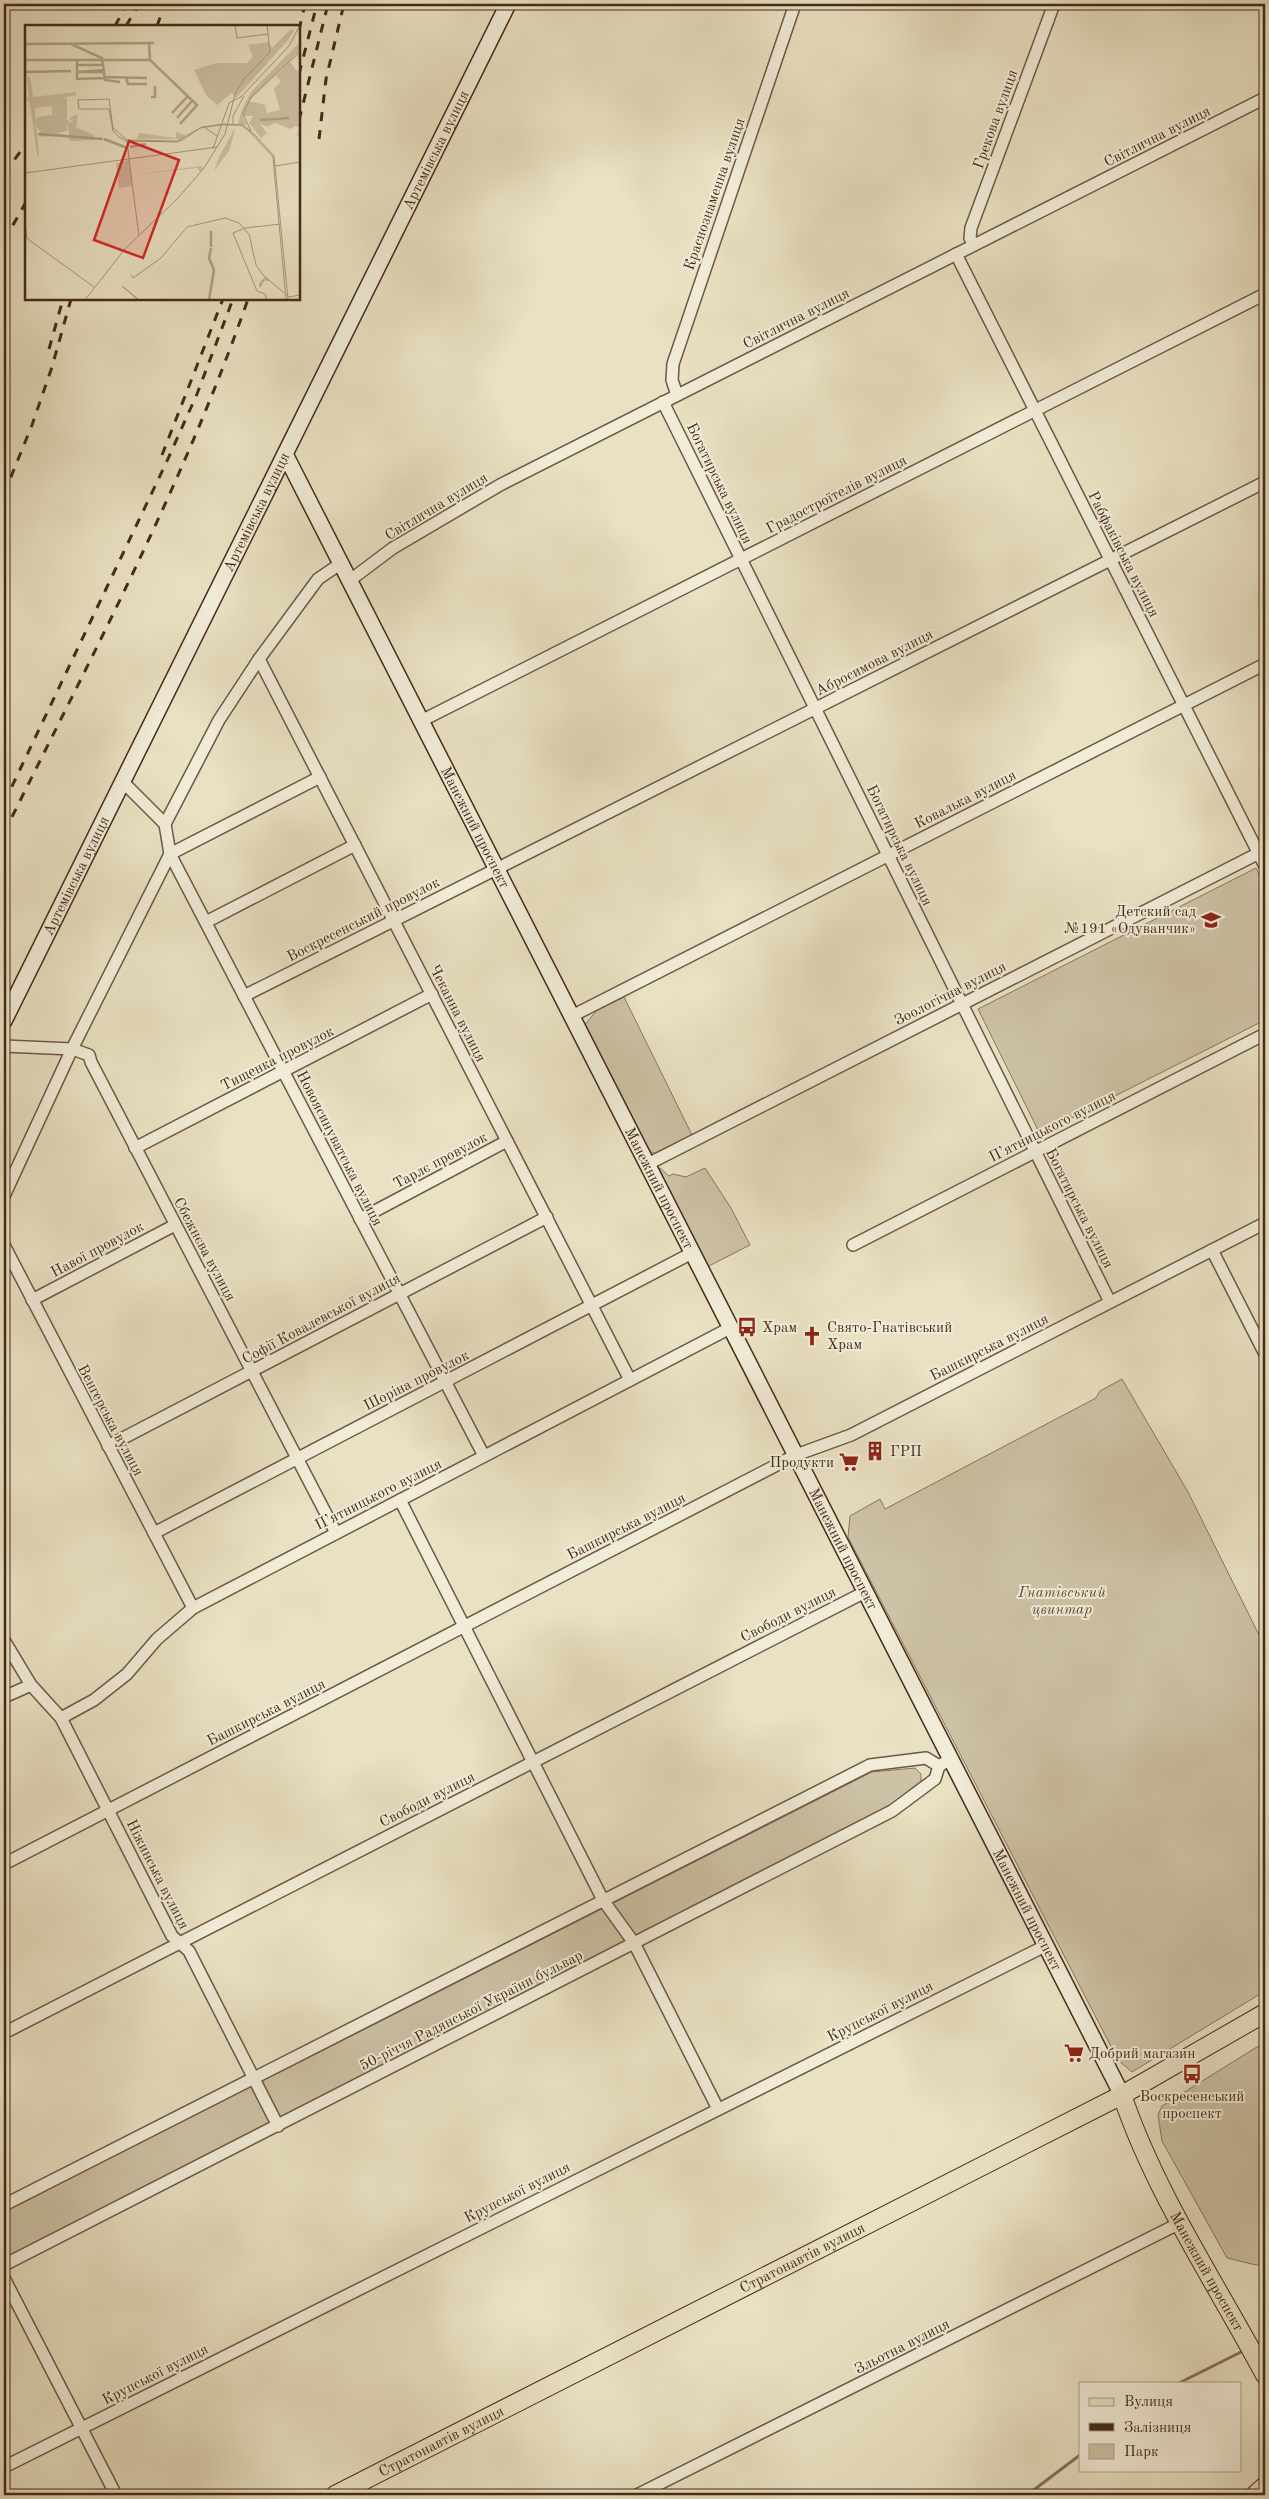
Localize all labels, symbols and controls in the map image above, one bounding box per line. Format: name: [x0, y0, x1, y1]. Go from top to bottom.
inset map: [25, 25, 300, 300]
street label: Грекова вулиця: [972, 68, 1021, 171]
street label: Артемівська вулиця: [401, 89, 473, 213]
street label: Світлична вулиця: [1102, 104, 1213, 171]
street label: Краснознаменна вулиця: [682, 116, 749, 273]
street label: Світлична вулиця: [741, 286, 852, 353]
street label: Богатирська вулиця: [683, 421, 754, 547]
street label: Артемівська вулиця: [222, 451, 293, 575]
street label: Градостроїтелiв вулиця: [764, 453, 910, 537]
street label: Світлична вулиця: [383, 471, 491, 544]
street label: Рабфаківська вулиця: [1084, 489, 1161, 620]
street label: Абросимова вулиця: [814, 627, 936, 699]
street label: Манежний проспект: [437, 765, 511, 891]
street label: Ковалька вулиця: [912, 768, 1019, 832]
street label: Богатирська вулиця: [863, 783, 934, 909]
street label: Артемівська вулиця: [41, 814, 113, 939]
street label: Воскресенський провулок: [285, 875, 443, 965]
place label: Детский сад №191 «Одуванчик»: [1064, 905, 1197, 937]
school or university icon: Детский сад №191 «Одуванчик»: [1200, 909, 1222, 931]
street label: Зоологічна вулиця: [892, 960, 1009, 1029]
street label: Чеканна вулиця: [426, 963, 488, 1065]
street label: Тищенка провулок: [219, 1024, 337, 1094]
street label: Новоясинуватська вулиця: [293, 1069, 384, 1229]
street label: П’ятницького вулиця: [987, 1089, 1119, 1166]
street label: Манежний проспект: [621, 1125, 695, 1252]
street label: Тарлє провулок: [391, 1130, 490, 1192]
street label: Богатирська вулиця: [1042, 1146, 1115, 1271]
street label: Сбежнєва вулиця: [170, 1195, 237, 1304]
street label: Навої провулок: [49, 1219, 147, 1281]
street label: Софії Ковалевської вулиця: [240, 1271, 403, 1367]
street label: Башкирська вулиця: [928, 1312, 1051, 1385]
bus stop icon: Храм: [736, 1316, 758, 1338]
place label: Храм: [762, 1321, 797, 1336]
place label: Свято-Гнатівський Храм: [827, 1321, 952, 1353]
church icon: Свято-Гнатівський Храм: [801, 1325, 823, 1347]
street label: Шоріна провулок: [362, 1348, 472, 1414]
street label: Венгерська вулиця: [74, 1363, 145, 1479]
building icon: ГРП: [864, 1440, 886, 1462]
place label: ГРП: [890, 1445, 922, 1460]
supermarket icon: Продукти: [838, 1451, 860, 1473]
place label: Продукти: [769, 1456, 834, 1471]
street label: П’ятницького вулиця: [313, 1457, 445, 1534]
street label: Манежний проспект: [805, 1486, 879, 1613]
street label: Башкирська вулиця: [565, 1491, 688, 1564]
street label: Свободи вулиця: [739, 1585, 839, 1646]
park label: Гнатівський цвинтар: [1017, 1586, 1106, 1618]
street label: Башкирська вулиця: [205, 1677, 328, 1750]
street label: Свободи вулиця: [378, 1770, 478, 1831]
street label: Ніжинська вулиця: [123, 1817, 191, 1932]
street label: Манежний проспект: [989, 1847, 1063, 1973]
street label: 50-річчя Радянської України бульвар: [358, 1948, 586, 2074]
street label: Крупської вулиця: [825, 1979, 936, 2045]
supermarket icon: Добрий магазин: [1063, 2042, 1085, 2064]
place label: Добрий магазин: [1089, 2047, 1195, 2062]
bus stop icon: Воскресенський проспект: [1181, 2063, 1203, 2085]
place label: Воскресенський проспект: [1140, 2090, 1244, 2122]
street label: Крупської вулиця: [462, 2160, 573, 2226]
street label: Манежний проспект: [1166, 2210, 1245, 2334]
street label: Стратонавтів вулиця: [738, 2221, 868, 2297]
street label: Зльотна вулиця: [853, 2317, 953, 2378]
street label: Крупської вулиця: [100, 2342, 211, 2408]
legend: [1079, 2382, 1242, 2472]
text: Вулиця: [1124, 2395, 1173, 2410]
street label: Стратонавтів вулиця: [377, 2404, 507, 2480]
text: Залізниця: [1124, 2421, 1191, 2436]
text: Парк: [1124, 2445, 1159, 2460]

